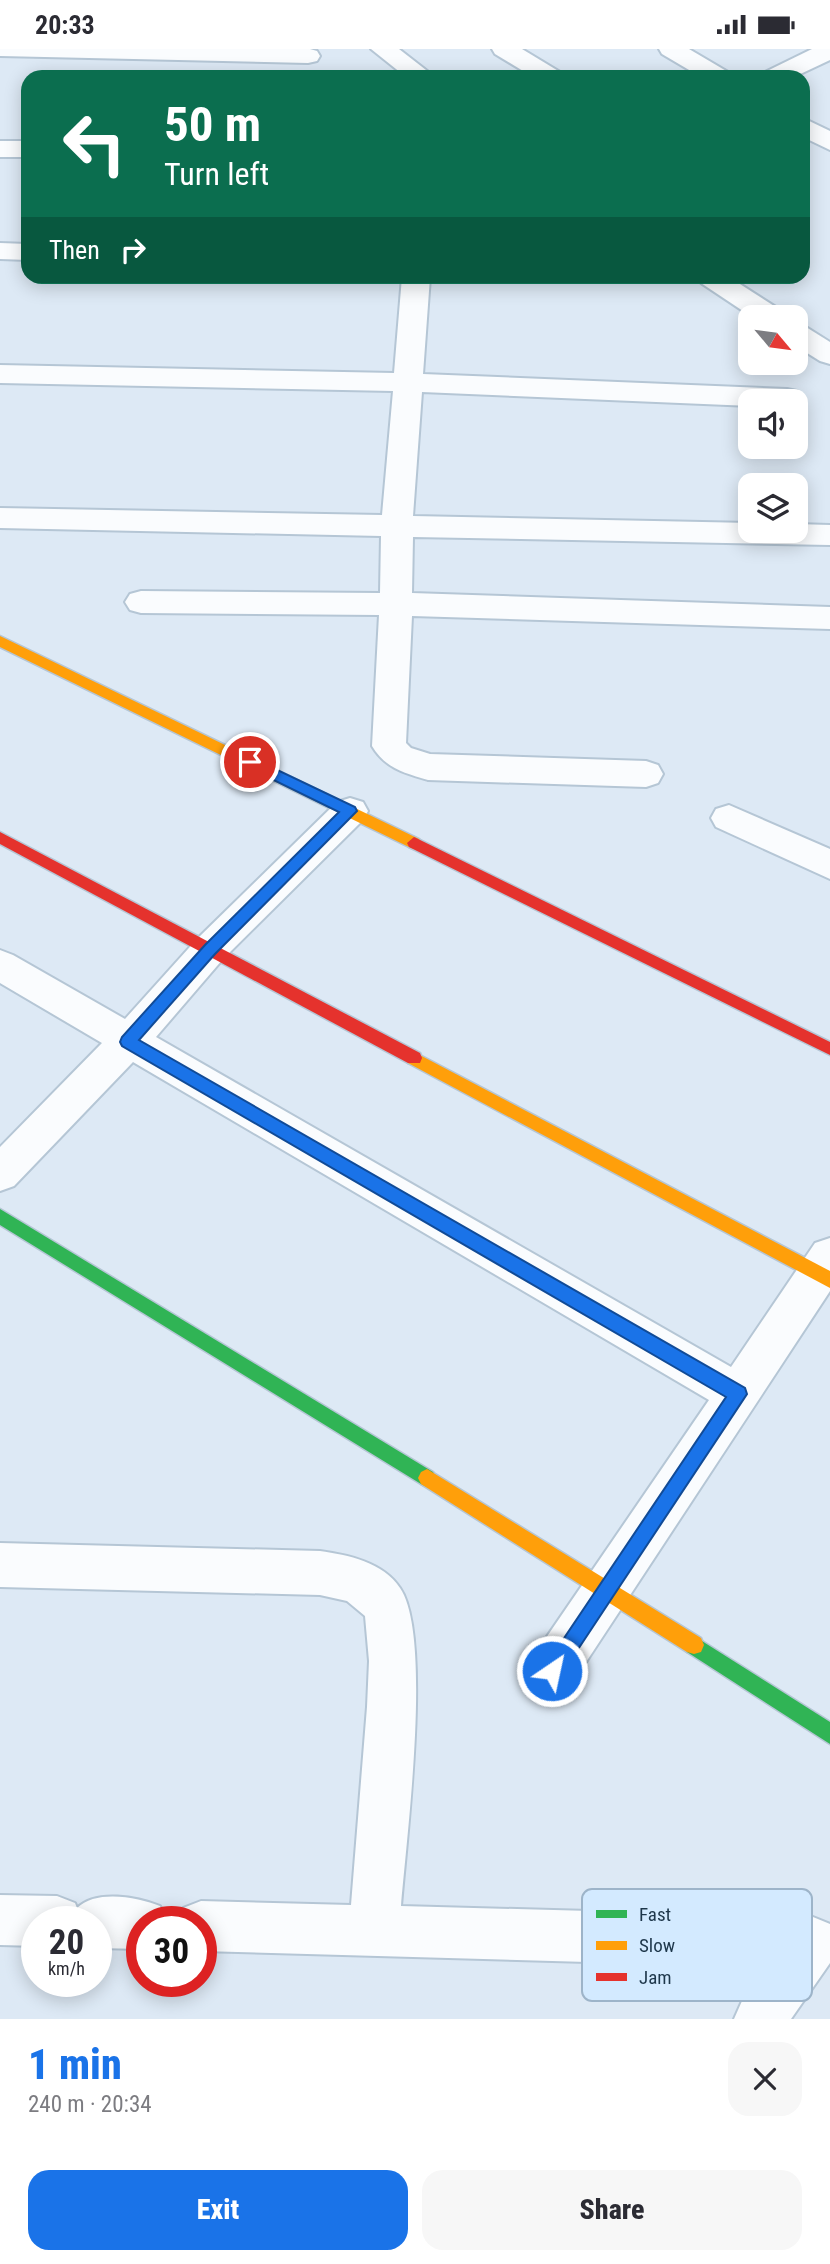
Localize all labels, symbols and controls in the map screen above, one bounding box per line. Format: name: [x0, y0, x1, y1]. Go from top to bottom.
text: 20:33: [35, 10, 95, 40]
text: 50 m: [164, 96, 261, 153]
icon: left: [49, 98, 140, 189]
text: Turn left: [164, 155, 269, 193]
icon: right: [114, 231, 152, 269]
text: Then: [49, 235, 100, 265]
north arrow: [738, 305, 808, 375]
map controls: [738, 305, 808, 543]
button: sound: [738, 389, 808, 459]
button: layers: [738, 473, 808, 543]
pin: [220, 732, 280, 792]
icon: arrive: [231, 743, 269, 781]
position arrow: [515, 1634, 589, 1708]
legend: [582, 1889, 812, 2001]
text: Fast: [639, 1903, 671, 1926]
speed limit sign: 30: [126, 1906, 217, 1997]
text: 20: [49, 1922, 84, 1963]
text: Slow: [639, 1934, 675, 1957]
text: km/h: [48, 1958, 85, 1979]
text: Jam: [639, 1966, 672, 1989]
text: 1 min: [28, 2040, 122, 2089]
button: close: [728, 2042, 802, 2116]
text: 240 m · 20:34: [28, 2091, 152, 2118]
button: Exit: [28, 2170, 408, 2250]
button: Share: [422, 2170, 802, 2250]

